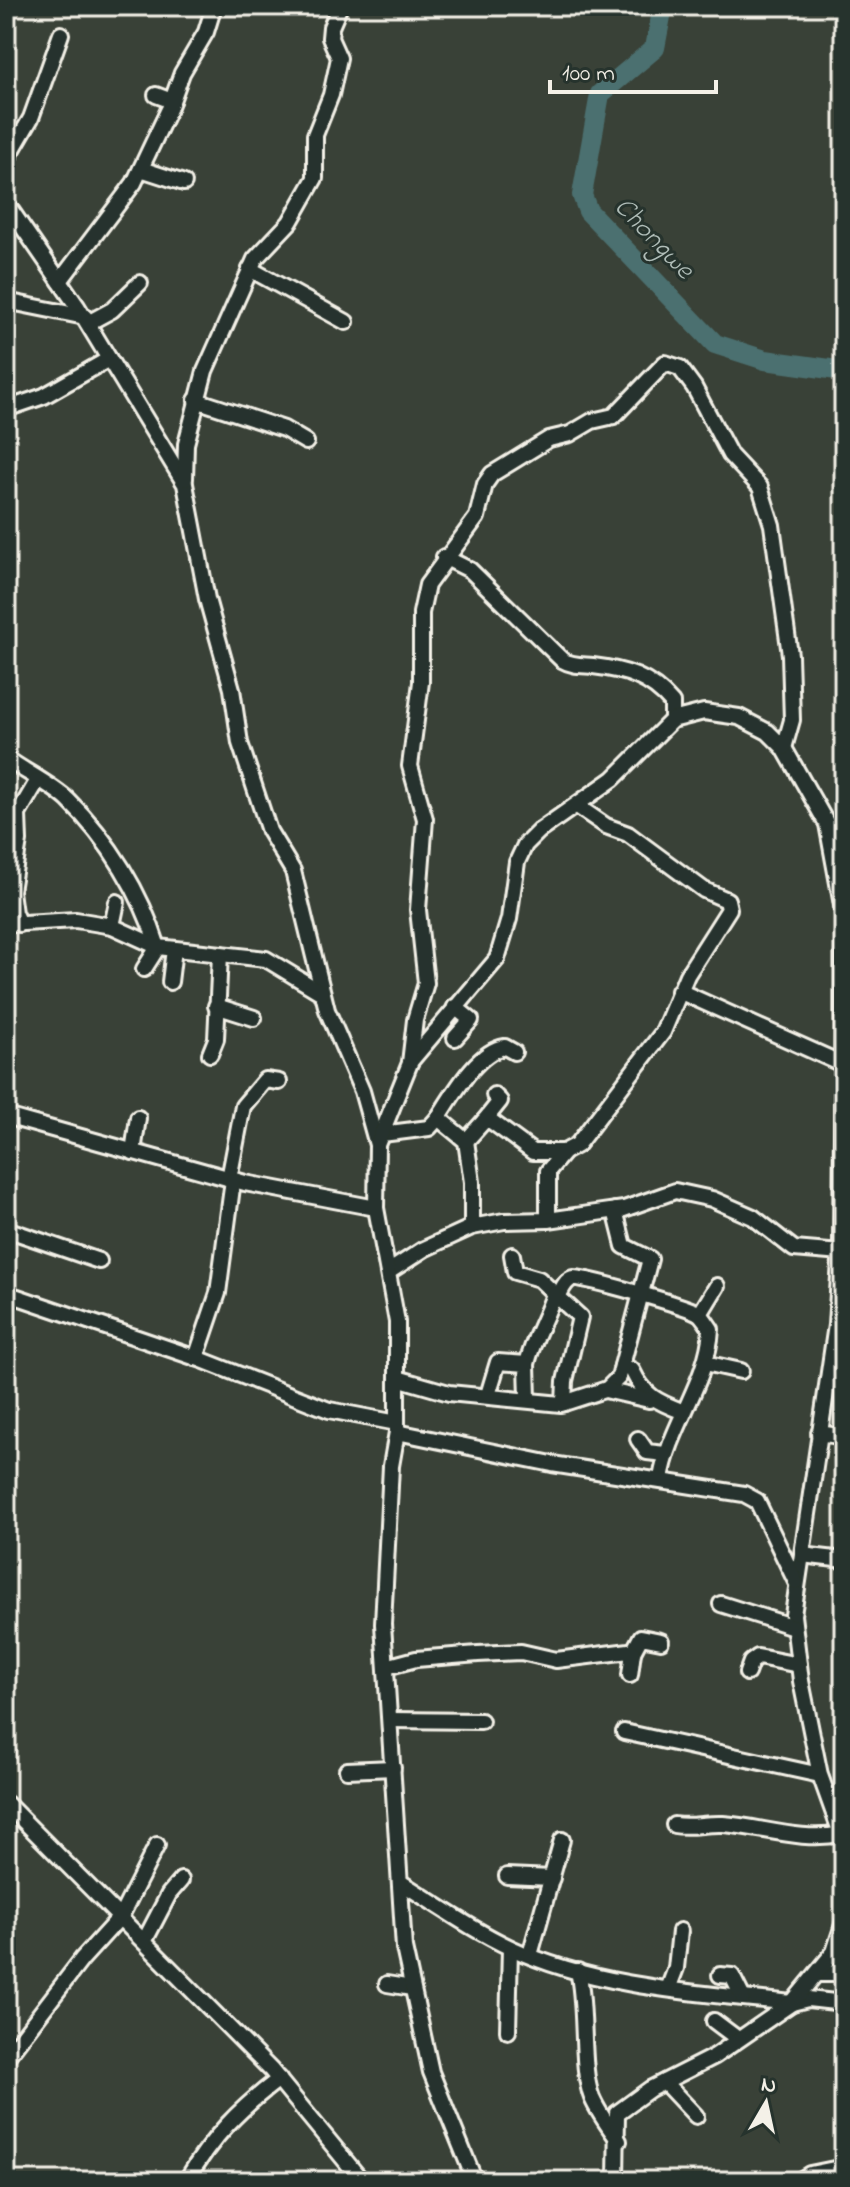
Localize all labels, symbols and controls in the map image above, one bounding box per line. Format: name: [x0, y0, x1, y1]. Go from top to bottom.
scale bar: [550, 44, 716, 94]
text: 100 m: [562, 57, 615, 92]
water label: Chongwe: [603, 189, 704, 290]
north arrow: [726, 2063, 806, 2143]
text: N: [759, 2069, 779, 2103]

